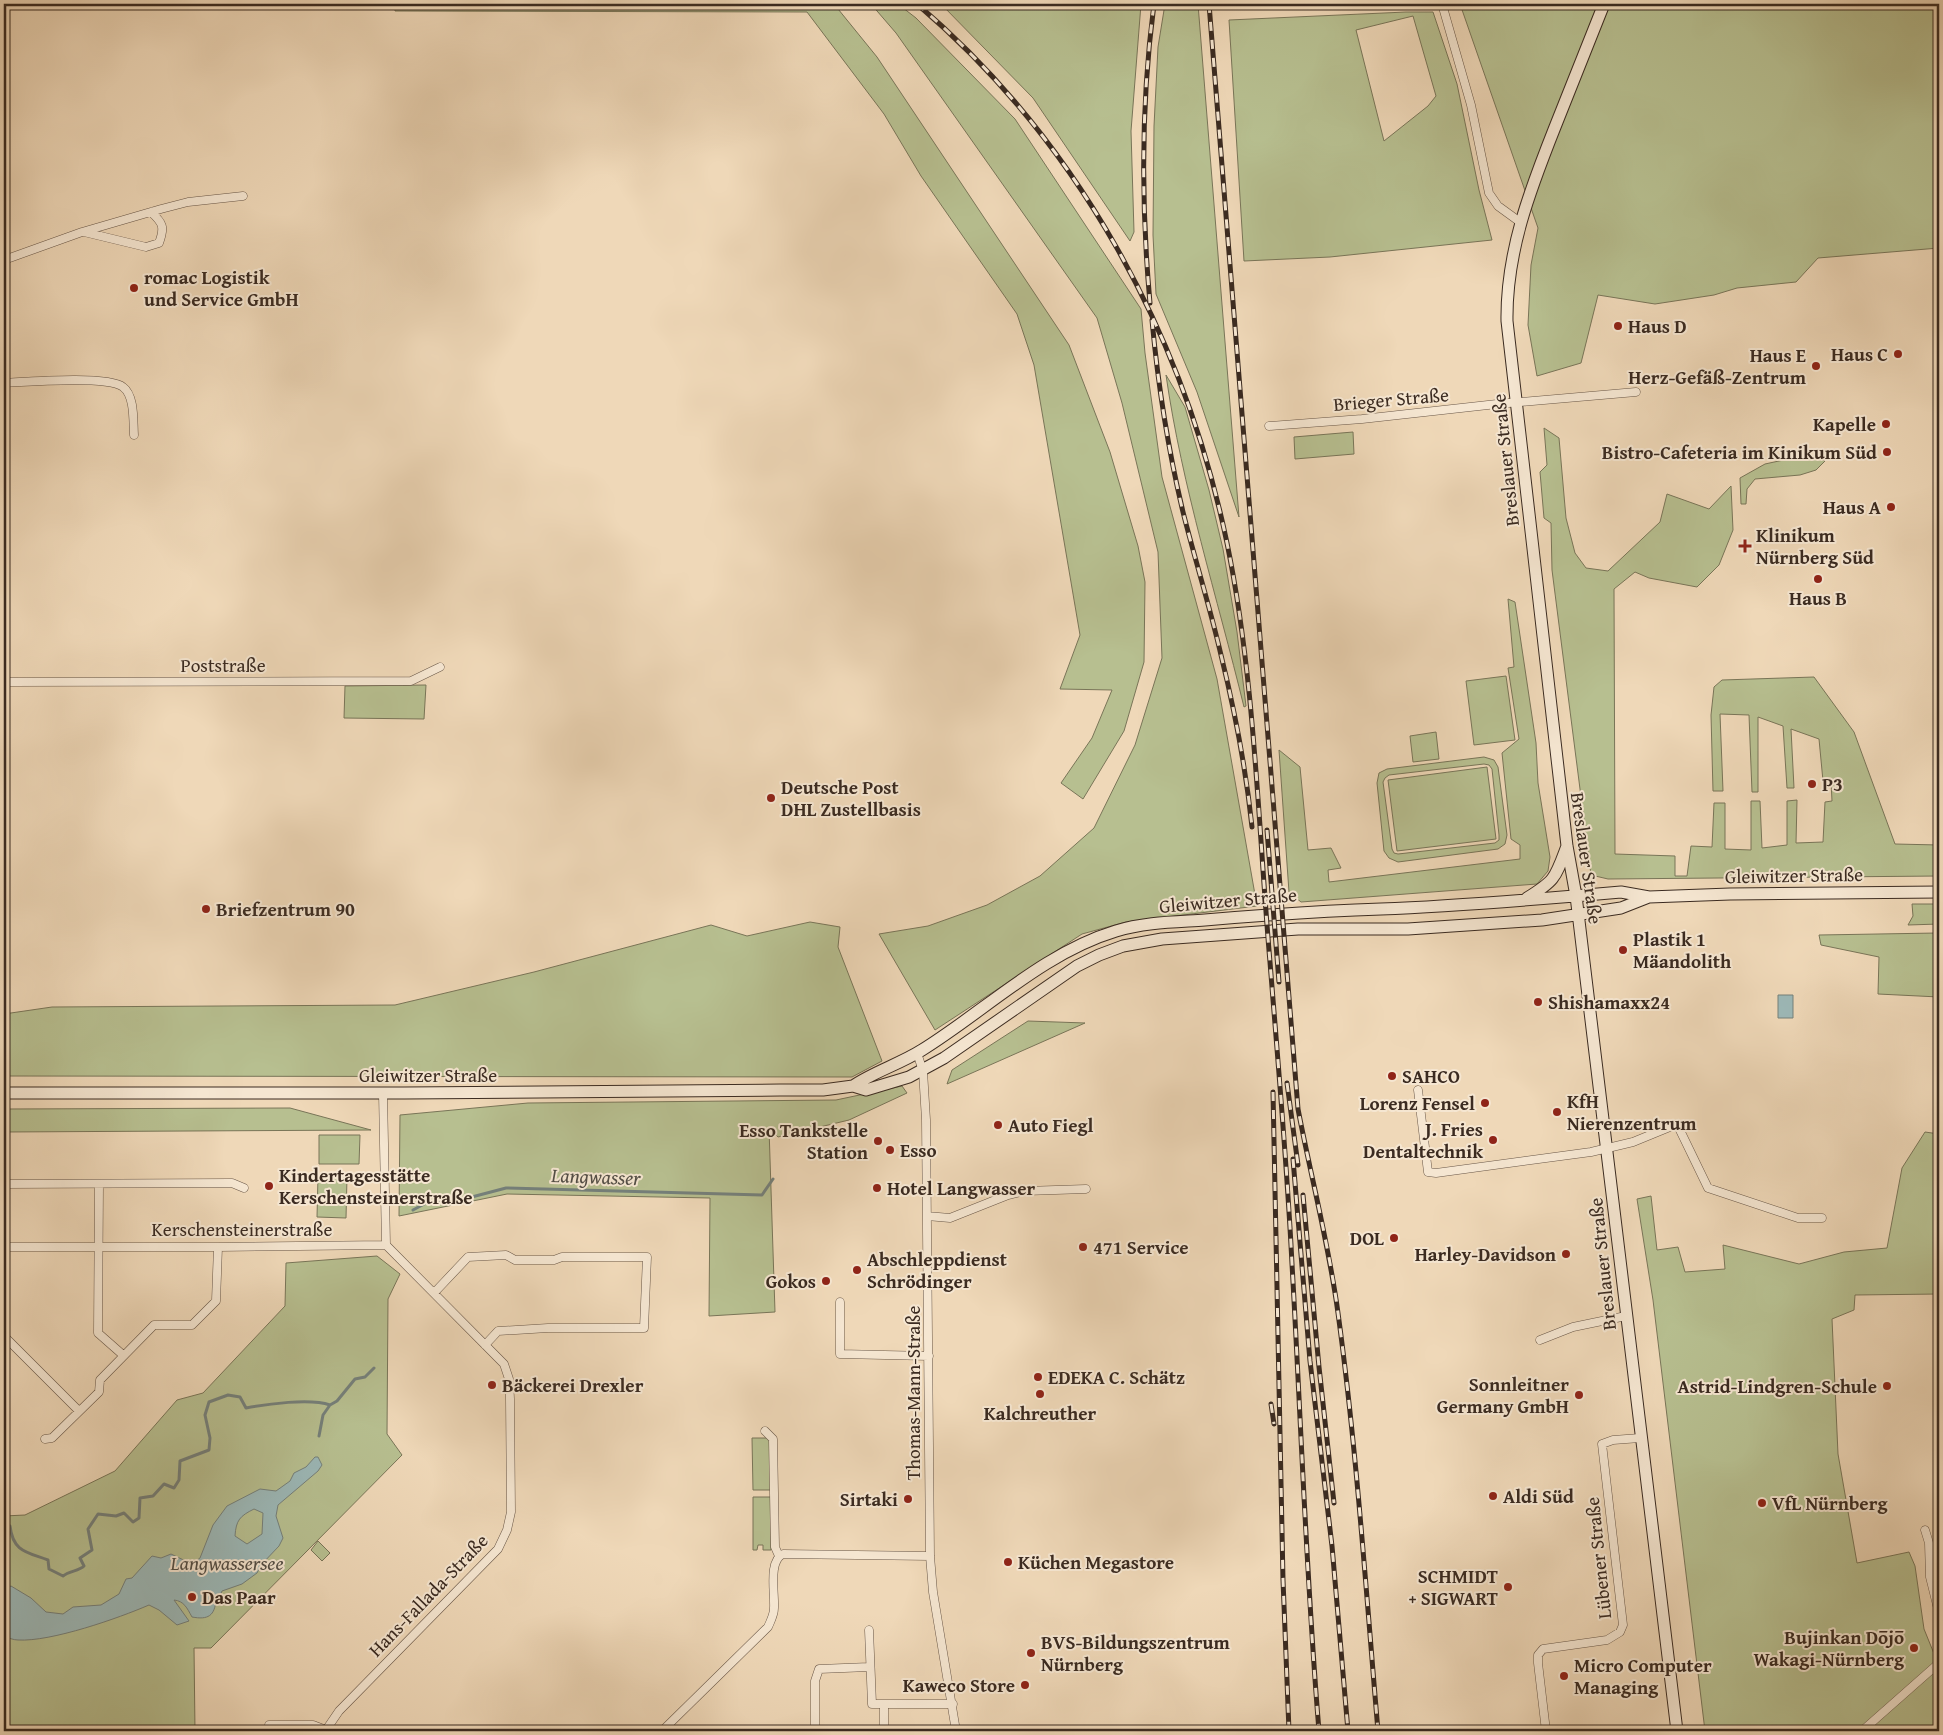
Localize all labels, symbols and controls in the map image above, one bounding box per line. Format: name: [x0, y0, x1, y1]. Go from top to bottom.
place label: romac Logistik und Service GmbH: [144, 263, 299, 313]
marker: romac Logistik und Service GmbH: [128, 282, 140, 294]
place label: Haus D: [1628, 312, 1687, 340]
marker: Haus D: [1612, 320, 1624, 332]
place label: Haus C: [1831, 340, 1888, 368]
place label: Haus E Herz-Gefäß-Zentrum: [1628, 341, 1807, 391]
marker: Haus C: [1892, 348, 1904, 360]
marker: Haus E Herz-Gefäß-Zentrum: [1810, 360, 1822, 372]
street label: Brieger Straße: [1332, 380, 1450, 418]
street label: Breslauer Straße: [1484, 392, 1526, 528]
place label: Kapelle: [1813, 410, 1876, 438]
marker: Kapelle: [1880, 418, 1892, 430]
place label: Bistro-Cafeteria im Kinikum Süd: [1602, 438, 1877, 466]
marker: Bistro-Cafeteria im Kinikum Süd: [1881, 446, 1893, 458]
place label: Haus A: [1823, 493, 1881, 521]
marker: Haus A: [1885, 501, 1897, 513]
place label: Klinikum Nürnberg Süd: [1756, 521, 1874, 571]
marker: Klinikum Nürnberg Süd: [1738, 539, 1752, 553]
marker: Haus B: [1812, 573, 1824, 585]
place label: Haus B: [1789, 584, 1847, 612]
street label: Poststraße: [180, 651, 266, 679]
place label: P3: [1822, 770, 1843, 798]
place label: Deutsche Post DHL Zustellbasis: [781, 773, 921, 823]
marker: P3: [1806, 778, 1818, 790]
street label: Breslauer Straße: [1564, 790, 1610, 926]
marker: Deutsche Post DHL Zustellbasis: [765, 792, 777, 804]
street label: Gleiwitzer Straße: [1725, 860, 1863, 890]
street label: Gleiwitzer Straße: [1158, 880, 1298, 920]
place label: Briefzentrum 90: [216, 895, 355, 923]
marker: Briefzentrum 90: [200, 903, 212, 915]
place label: Plastik 1 Mäandolith: [1633, 925, 1732, 975]
marker: Plastik 1 Mäandolith: [1617, 944, 1629, 956]
place label: Shishamaxx24: [1548, 988, 1670, 1016]
marker: Shishamaxx24: [1532, 996, 1544, 1008]
street label: Gleiwitzer Straße: [359, 1061, 497, 1089]
place label: SAHCO: [1402, 1062, 1460, 1090]
marker: SAHCO: [1386, 1070, 1398, 1082]
place label: KfH Nierenzentrum: [1567, 1087, 1697, 1137]
place label: Lorenz Fensel: [1360, 1089, 1475, 1117]
marker: Lorenz Fensel: [1479, 1097, 1491, 1109]
marker: KfH Nierenzentrum: [1551, 1106, 1563, 1118]
place label: Auto Fiegl: [1008, 1111, 1094, 1139]
place label: J. Fries Dentaltechnik: [1363, 1115, 1483, 1165]
place label: Esso Tankstelle Station: [739, 1116, 869, 1166]
marker: Auto Fiegl: [992, 1119, 1004, 1131]
marker: J. Fries Dentaltechnik: [1487, 1134, 1499, 1146]
marker: Esso Tankstelle Station: [872, 1135, 884, 1147]
place label: Esso: [900, 1136, 937, 1164]
marker: Esso: [884, 1144, 896, 1156]
water label: Langwasser: [550, 1160, 642, 1192]
place label: Kindertagesstätte Kerschensteinerstraße: [279, 1161, 473, 1211]
place label: Hotel Langwasser: [887, 1174, 1036, 1202]
marker: Kindertagesstätte Kerschensteinerstraße: [263, 1180, 275, 1192]
marker: Hotel Langwasser: [871, 1182, 883, 1194]
street label: Breslauer Straße: [1581, 1196, 1623, 1332]
street label: Kerschensteinerstraße: [152, 1215, 332, 1243]
place label: DOL: [1350, 1224, 1384, 1252]
marker: DOL: [1388, 1232, 1400, 1244]
place label: 471 Service: [1093, 1233, 1188, 1261]
place label: Harley-Davidson: [1415, 1240, 1557, 1268]
marker: 471 Service: [1077, 1241, 1089, 1253]
place label: Abschleppdienst Schrödinger: [867, 1245, 1008, 1295]
marker: Harley-Davidson: [1560, 1248, 1572, 1260]
marker: Abschleppdienst Schrödinger: [851, 1264, 863, 1276]
place label: Gokos: [766, 1267, 816, 1295]
marker: Gokos: [820, 1275, 832, 1287]
street label: Thomas-Mann-Straße: [899, 1306, 927, 1480]
place label: EDEKA C. Schätz: [1048, 1363, 1185, 1391]
place label: Sonnleitner Germany GmbH: [1437, 1370, 1569, 1420]
place label: Bäckerei Drexler: [502, 1371, 644, 1399]
marker: EDEKA C. Schätz: [1032, 1371, 1044, 1383]
place label: Astrid-Lindgren-Schule: [1678, 1372, 1877, 1400]
marker: Bäckerei Drexler: [486, 1379, 498, 1391]
marker: Astrid-Lindgren-Schule: [1881, 1380, 1893, 1392]
marker: Kalchreuther: [1034, 1388, 1046, 1400]
marker: Sonnleitner Germany GmbH: [1573, 1389, 1585, 1401]
place label: Kalchreuther: [984, 1399, 1097, 1427]
place label: Aldi Süd: [1503, 1482, 1574, 1510]
place label: Sirtaki: [840, 1485, 898, 1513]
place label: VfL Nürnberg: [1772, 1489, 1888, 1517]
marker: Aldi Süd: [1487, 1490, 1499, 1502]
marker: Sirtaki: [902, 1493, 914, 1505]
street label: Lübener Straße: [1578, 1496, 1618, 1620]
marker: VfL Nürnberg: [1756, 1497, 1768, 1509]
street label: Hans-Fallada-Straße: [362, 1527, 494, 1663]
water label: Langwassersee: [170, 1548, 283, 1577]
place label: Küchen Megastore: [1018, 1548, 1174, 1576]
marker: Küchen Megastore: [1002, 1556, 1014, 1568]
place label: SCHMIDT + SIGWART: [1408, 1562, 1498, 1612]
marker: SCHMIDT + SIGWART: [1502, 1581, 1514, 1593]
place label: Das Paar: [202, 1583, 276, 1611]
marker: Das Paar: [186, 1591, 198, 1603]
place label: Bujinkan Dōjō Wakagi-Nürnberg: [1754, 1623, 1905, 1673]
place label: BVS-Bildungszentrum Nürnberg: [1041, 1628, 1230, 1678]
marker: Bujinkan Dōjō Wakagi-Nürnberg: [1908, 1642, 1920, 1654]
marker: BVS-Bildungszentrum Nürnberg: [1025, 1647, 1037, 1659]
place label: Micro Computer Managing: [1574, 1651, 1712, 1701]
marker: Micro Computer Managing: [1558, 1670, 1570, 1682]
place label: Kaweco Store: [903, 1671, 1015, 1699]
marker: Kaweco Store: [1019, 1679, 1031, 1691]

